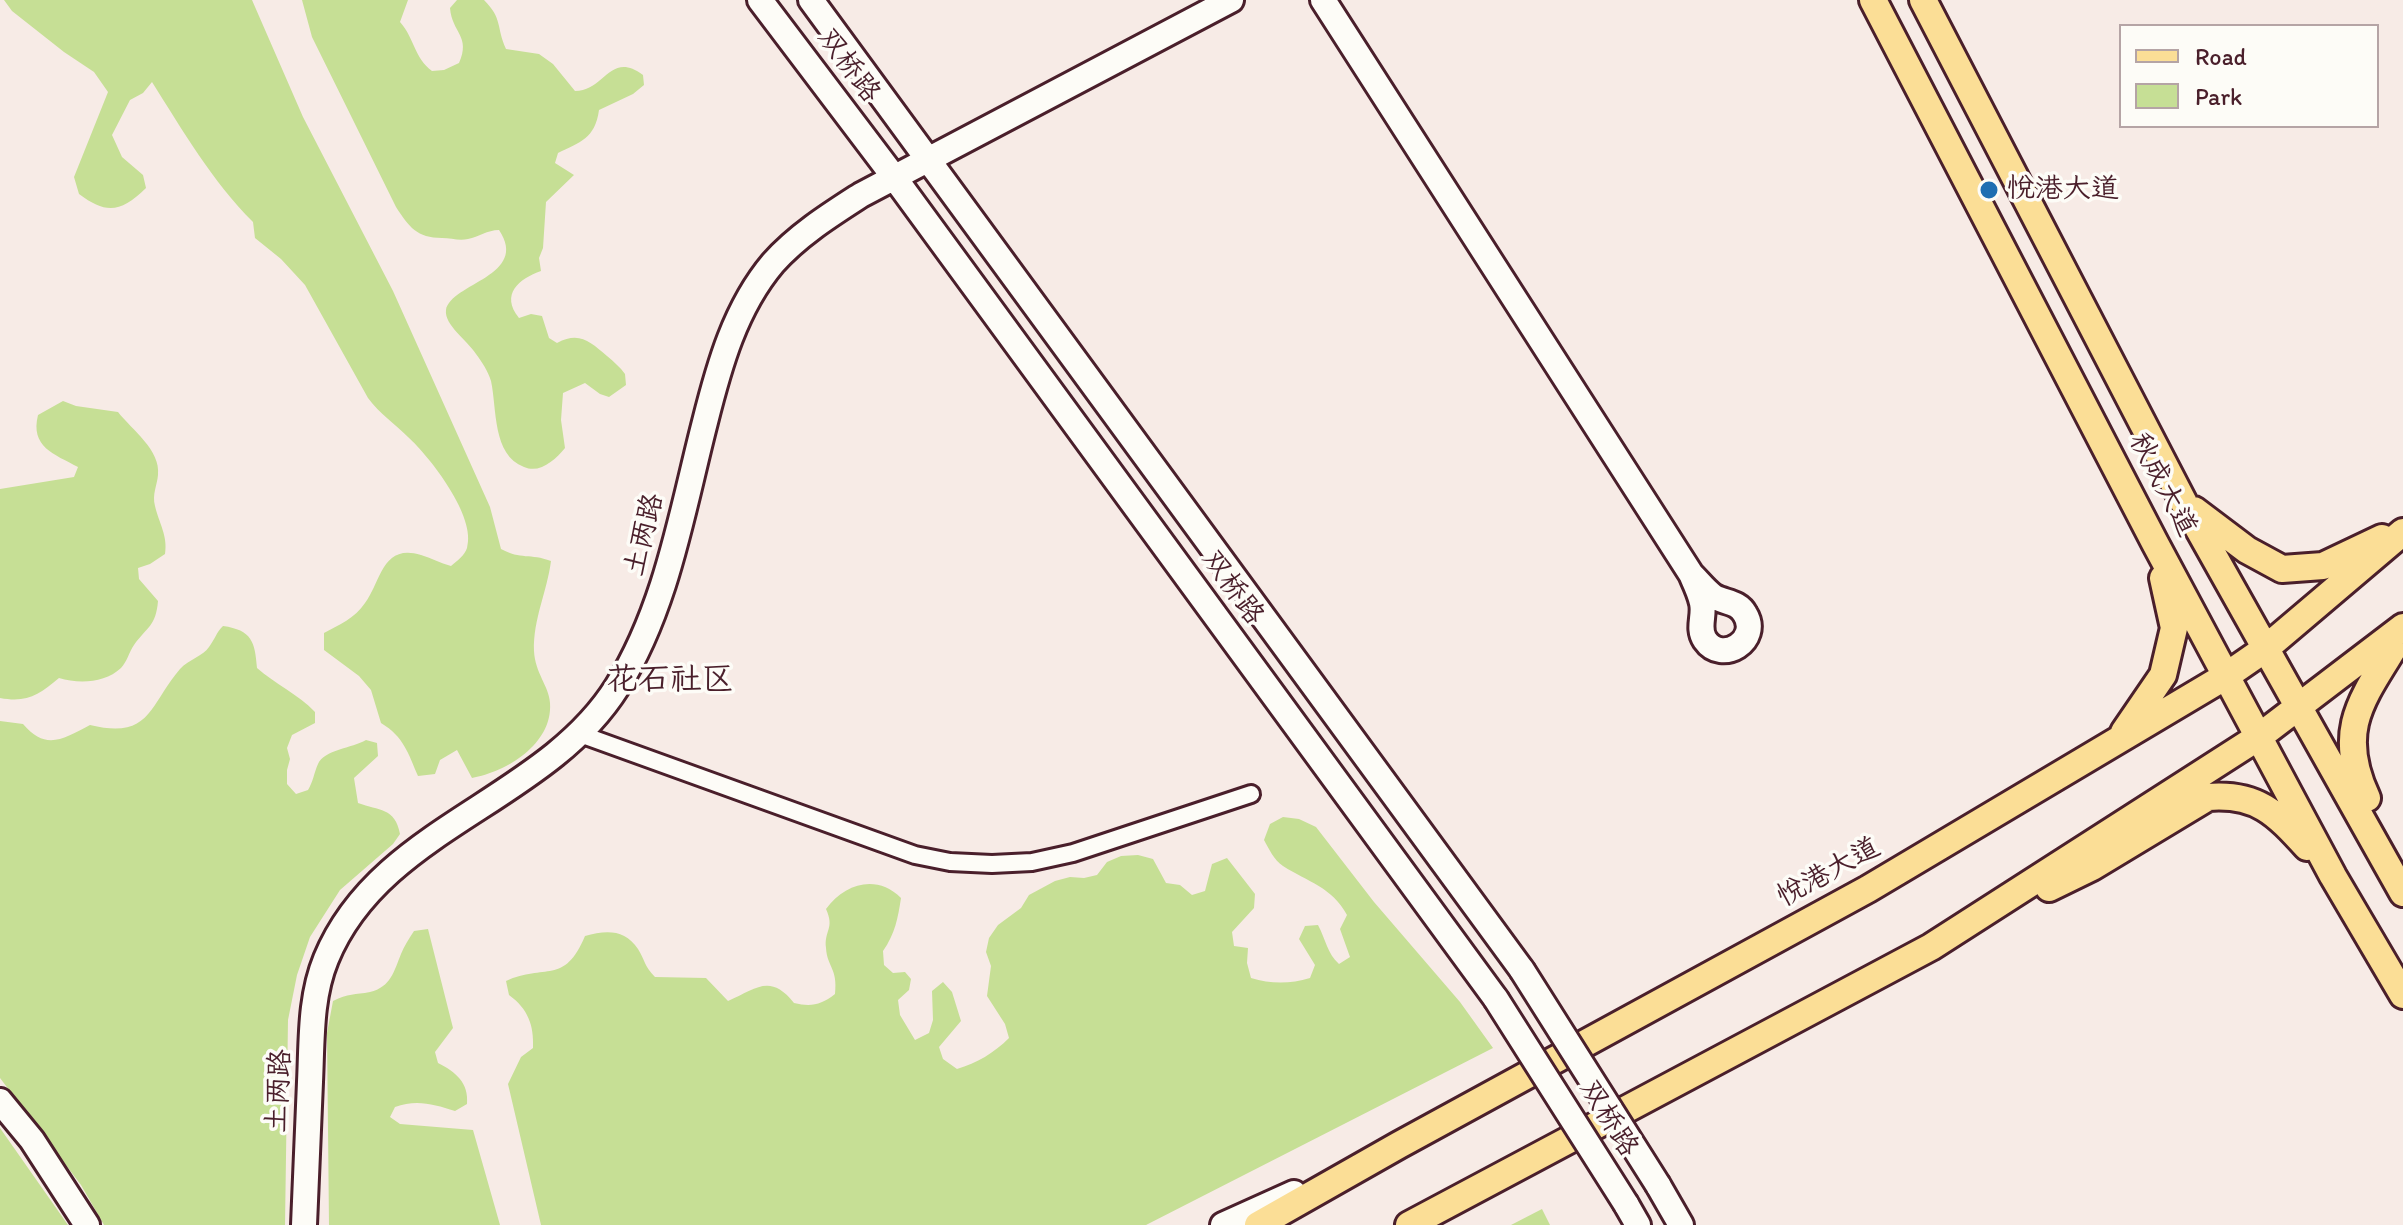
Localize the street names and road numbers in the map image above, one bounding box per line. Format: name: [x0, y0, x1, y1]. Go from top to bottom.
street label: 双桥路: [809, 22, 887, 110]
street label: 秋成大道: [2121, 428, 2203, 542]
street label: 土两路: [619, 490, 671, 580]
street label: 双桥路: [1194, 544, 1270, 632]
street label: 悦港大道: [1772, 831, 1886, 915]
street label: 土两路: [261, 1048, 299, 1134]
street label: 双桥路: [1571, 1074, 1645, 1164]

